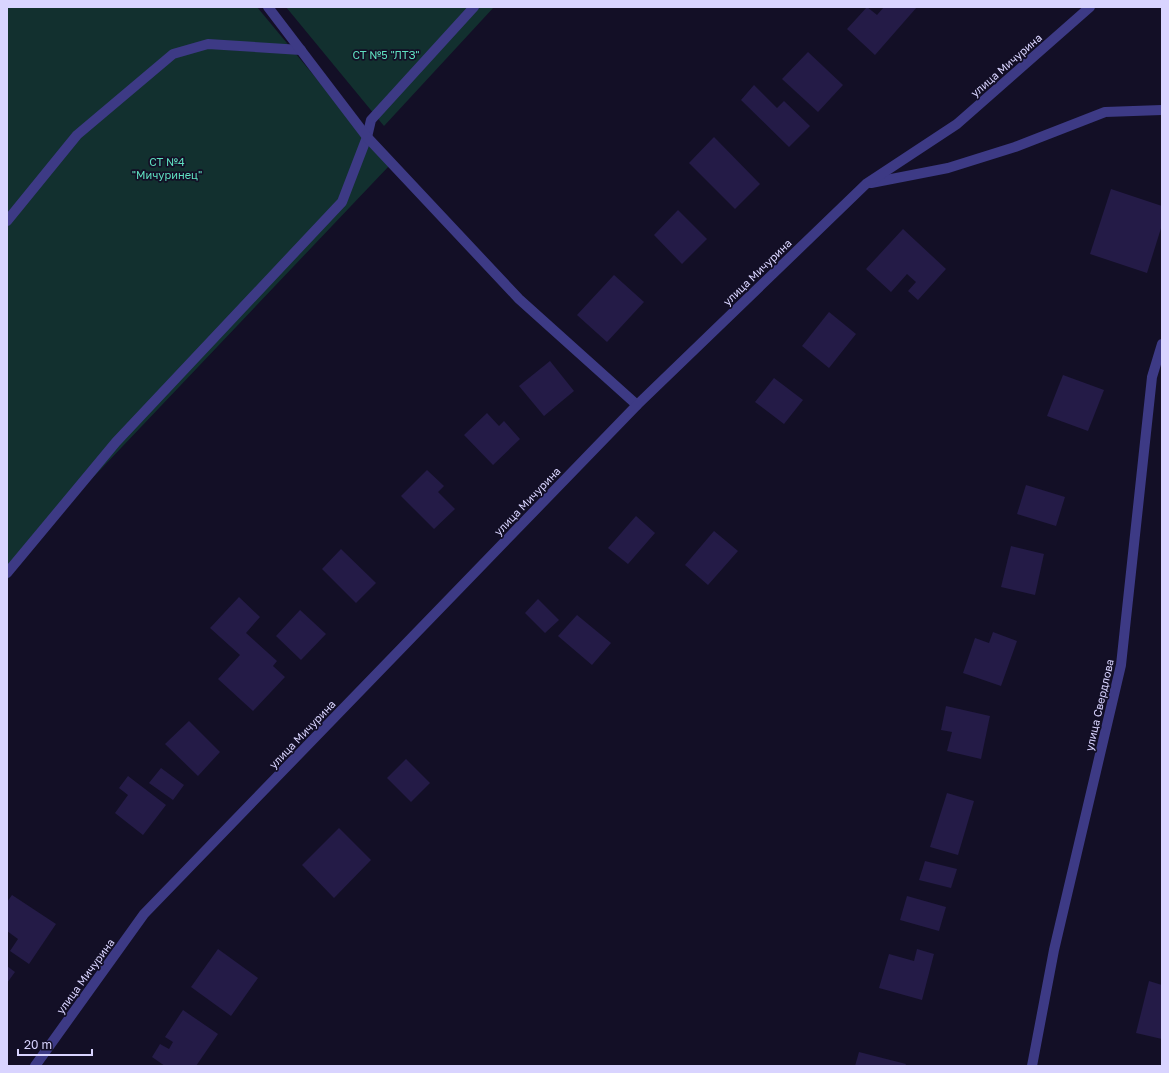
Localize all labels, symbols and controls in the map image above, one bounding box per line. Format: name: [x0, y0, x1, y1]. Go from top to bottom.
street label: улица Мичурина: [968, 31, 1044, 99]
park label: СТ №5 "ЛТЗ": [352, 48, 420, 61]
park label: СТ №4 "Мичуринец": [132, 155, 202, 181]
street label: улица Мичурина: [720, 236, 794, 308]
street label: улица Мичурина: [491, 464, 563, 538]
street label: улица Свердлова: [1082, 658, 1116, 752]
street label: улица Мичурина: [266, 697, 338, 771]
street label: улица Мичурина: [53, 936, 117, 1016]
scale bar: [18, 1031, 92, 1057]
text: 20 m: [24, 1037, 52, 1052]

